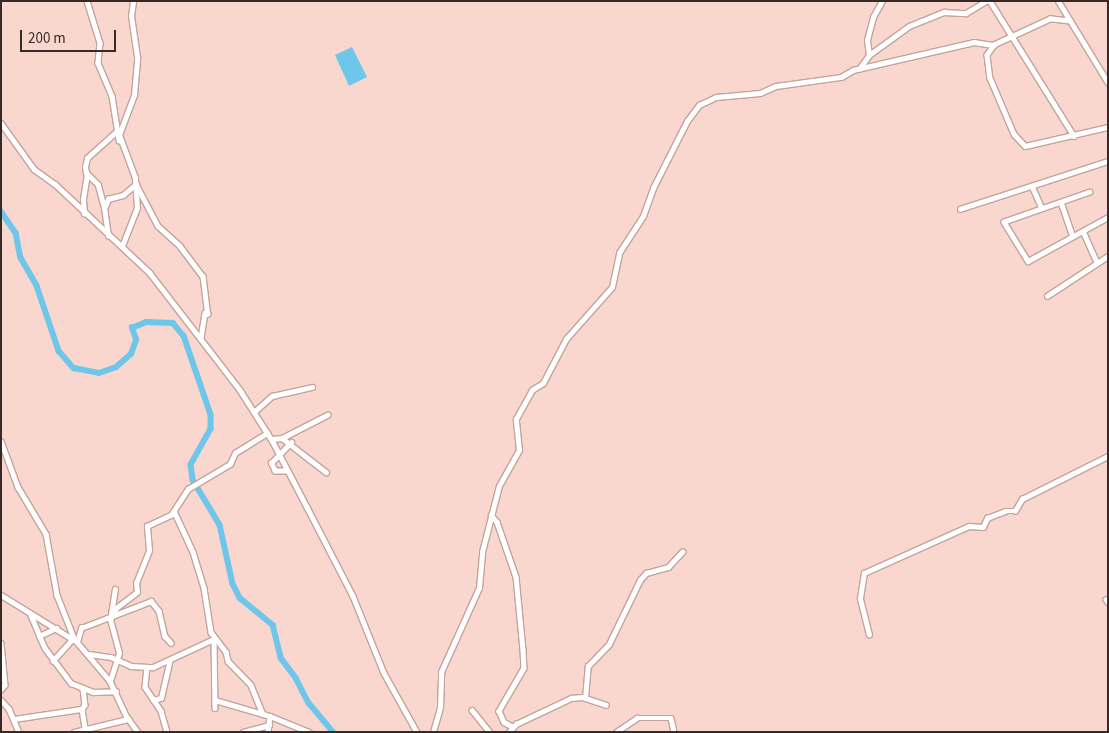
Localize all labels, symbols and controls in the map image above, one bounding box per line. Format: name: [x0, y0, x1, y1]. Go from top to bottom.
scale bar: [22, 20, 119, 52]
text: 200 m: [28, 28, 66, 49]

